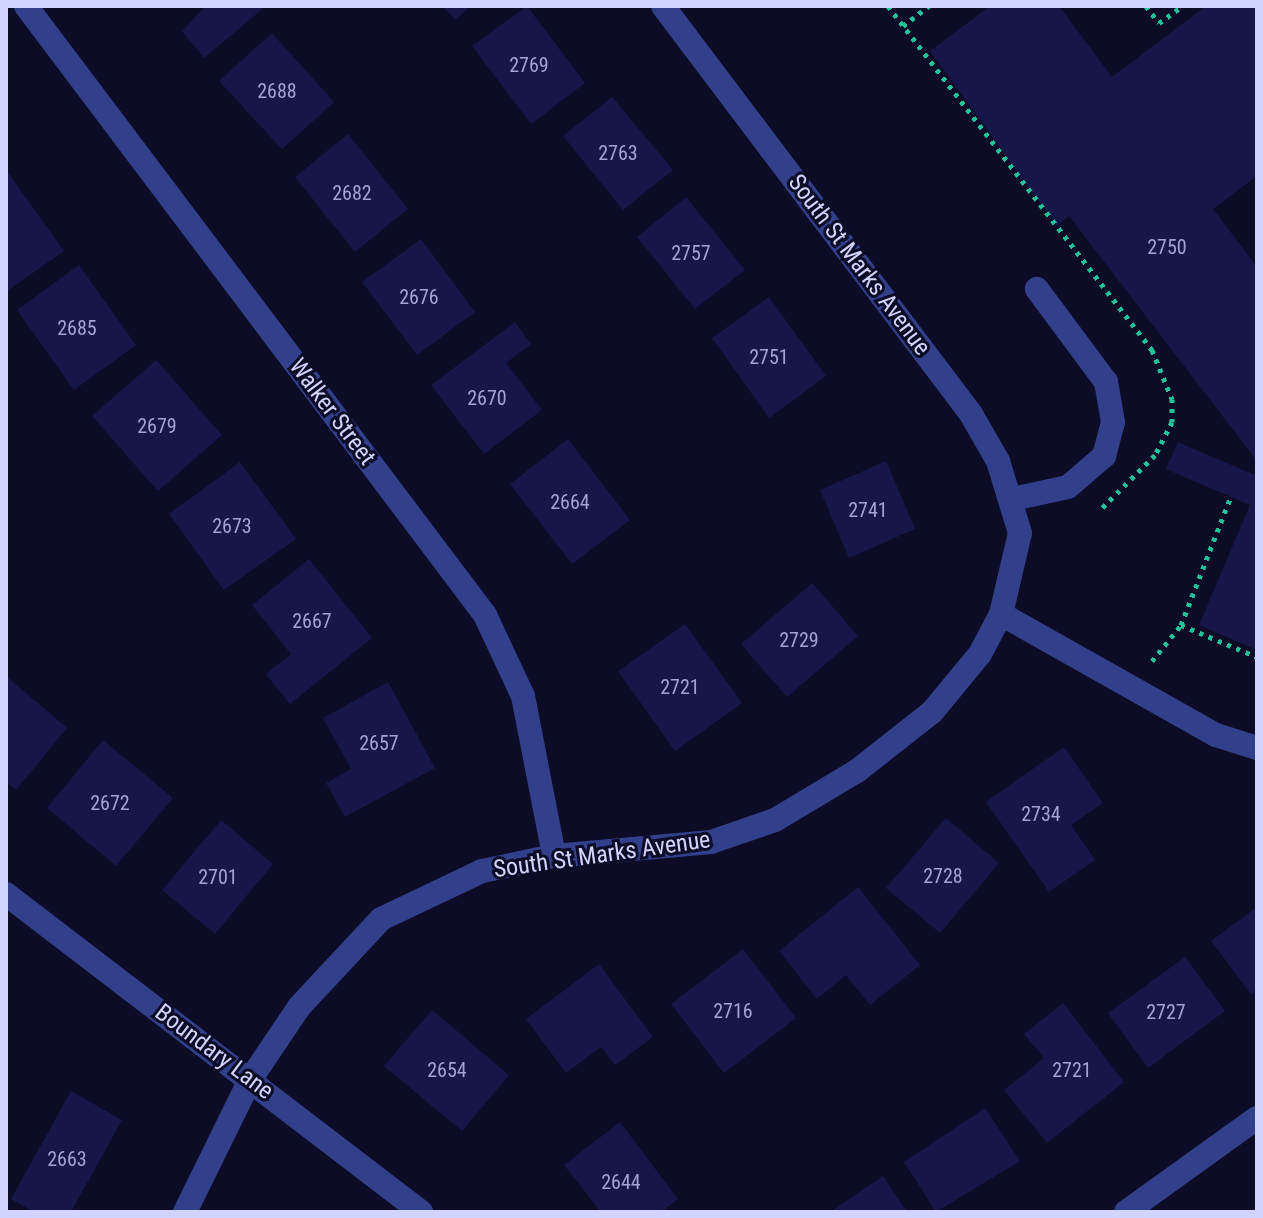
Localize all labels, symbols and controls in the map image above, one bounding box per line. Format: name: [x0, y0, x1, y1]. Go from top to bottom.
house number: 2769: [509, 53, 549, 77]
house number: 2688: [257, 79, 297, 103]
house number: 2763: [598, 141, 638, 165]
street label: South St Marks Avenue: [782, 169, 936, 361]
house number: 2682: [332, 181, 372, 205]
house number: 2750: [1147, 235, 1187, 259]
house number: 2757: [671, 241, 711, 265]
house number: 2676: [399, 285, 439, 309]
house number: 2685: [57, 316, 97, 340]
house number: 2751: [749, 345, 789, 369]
street label: Walker Street: [283, 353, 381, 471]
house number: 2670: [467, 386, 507, 410]
house number: 2679: [137, 414, 177, 438]
house number: 2664: [550, 490, 590, 514]
house number: 2741: [848, 498, 888, 522]
house number: 2673: [212, 514, 252, 538]
house number: 2667: [292, 609, 332, 633]
house number: 2729: [779, 628, 819, 652]
house number: 2721: [660, 675, 700, 699]
house number: 2657: [359, 731, 399, 755]
house number: 2672: [90, 791, 130, 815]
house number: 2734: [1021, 802, 1061, 826]
street label: South St Marks Avenue: [492, 826, 712, 884]
house number: 2728: [923, 864, 963, 888]
house number: 2701: [198, 865, 238, 889]
street label: Boundary Lane: [149, 998, 279, 1106]
house number: 2716: [713, 999, 753, 1023]
house number: 2727: [1146, 1000, 1186, 1024]
house number: 2654: [427, 1058, 467, 1082]
house number: 2721: [1052, 1058, 1092, 1082]
house number: 2663: [47, 1147, 87, 1171]
house number: 2644: [601, 1170, 641, 1194]

